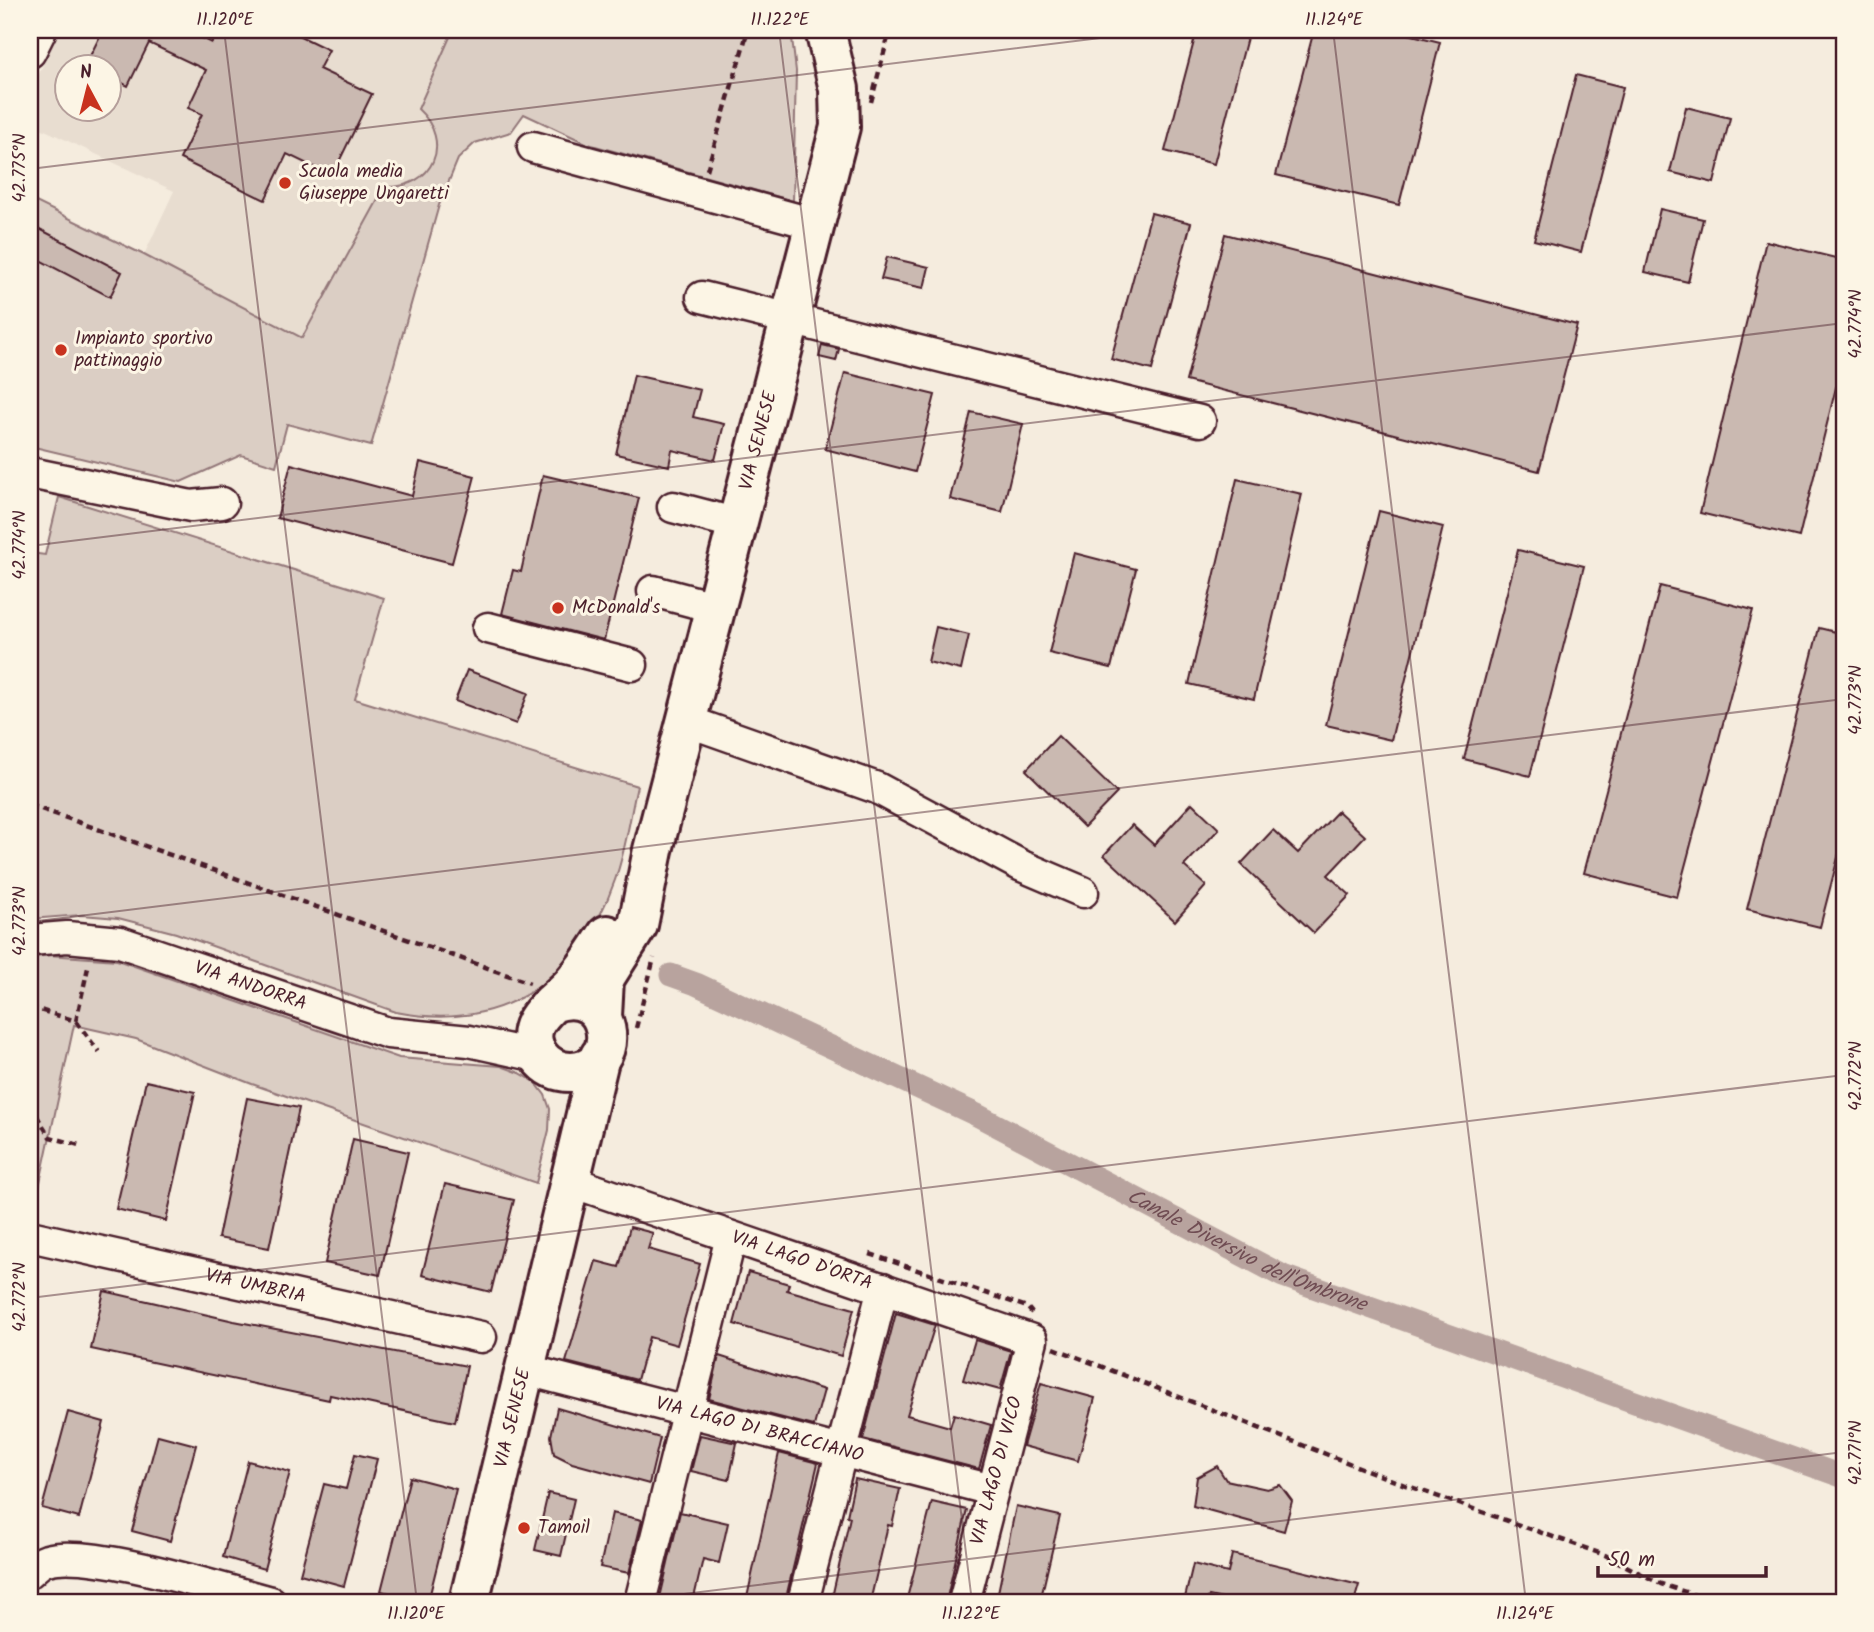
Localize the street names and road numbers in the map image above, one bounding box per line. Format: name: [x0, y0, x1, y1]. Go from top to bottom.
street label: VIA SENESE: [732, 387, 786, 494]
street label: VIA ANDORRA: [190, 953, 311, 1019]
street label: VIA LAGO D'ORTA: [727, 1223, 876, 1299]
street label: VIA UMBRIA: [202, 1261, 309, 1312]
street label: VIA SENESE: [487, 1364, 540, 1471]
street label: VIA LAGO DI BRACCIANO: [652, 1389, 867, 1471]
street label: VIA LAGO DI VICO: [963, 1393, 1031, 1549]

